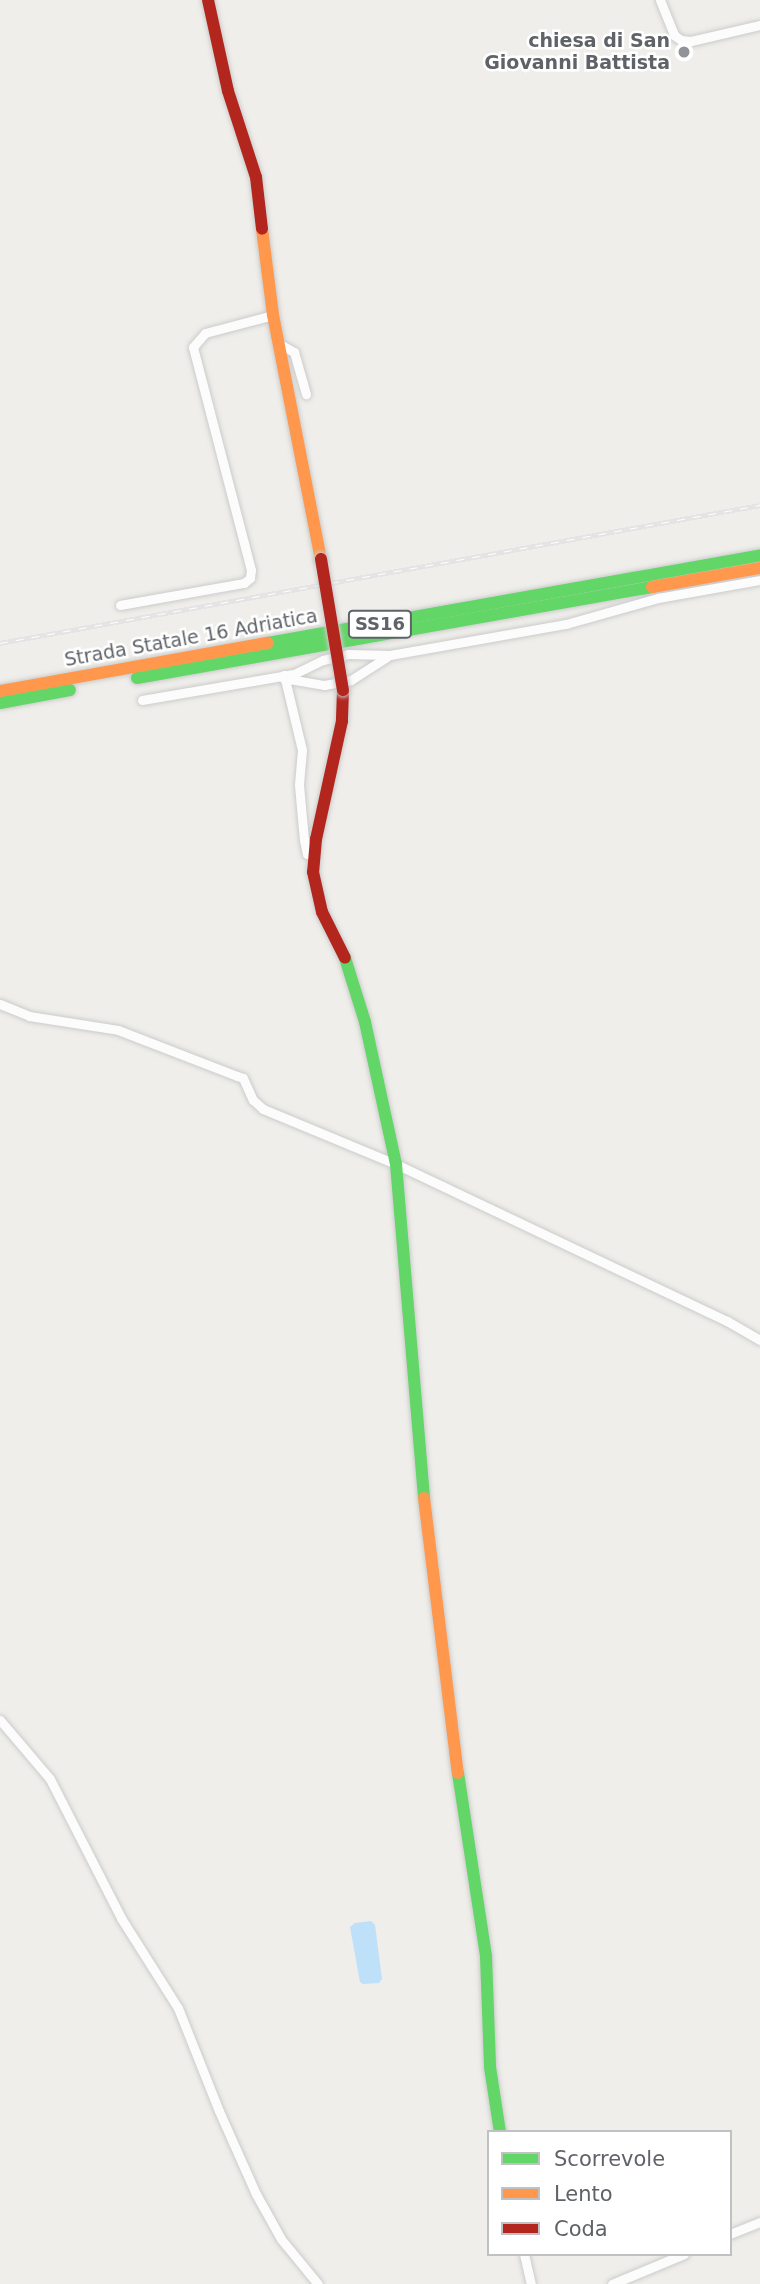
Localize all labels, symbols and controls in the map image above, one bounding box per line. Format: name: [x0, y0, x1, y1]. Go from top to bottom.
place label: chiesa di San Giovanni Battista: [484, 30, 670, 74]
marker: chiesa di San Giovanni Battista: [676, 44, 692, 60]
street label: Strada Statale 16 Adriatica: [63, 605, 319, 671]
road number: SS16: [347, 610, 413, 638]
legend: [487, 2130, 732, 2256]
text: Scorrevole: [554, 2147, 665, 2171]
text: Lento: [554, 2182, 613, 2206]
text: Coda: [554, 2217, 608, 2241]

